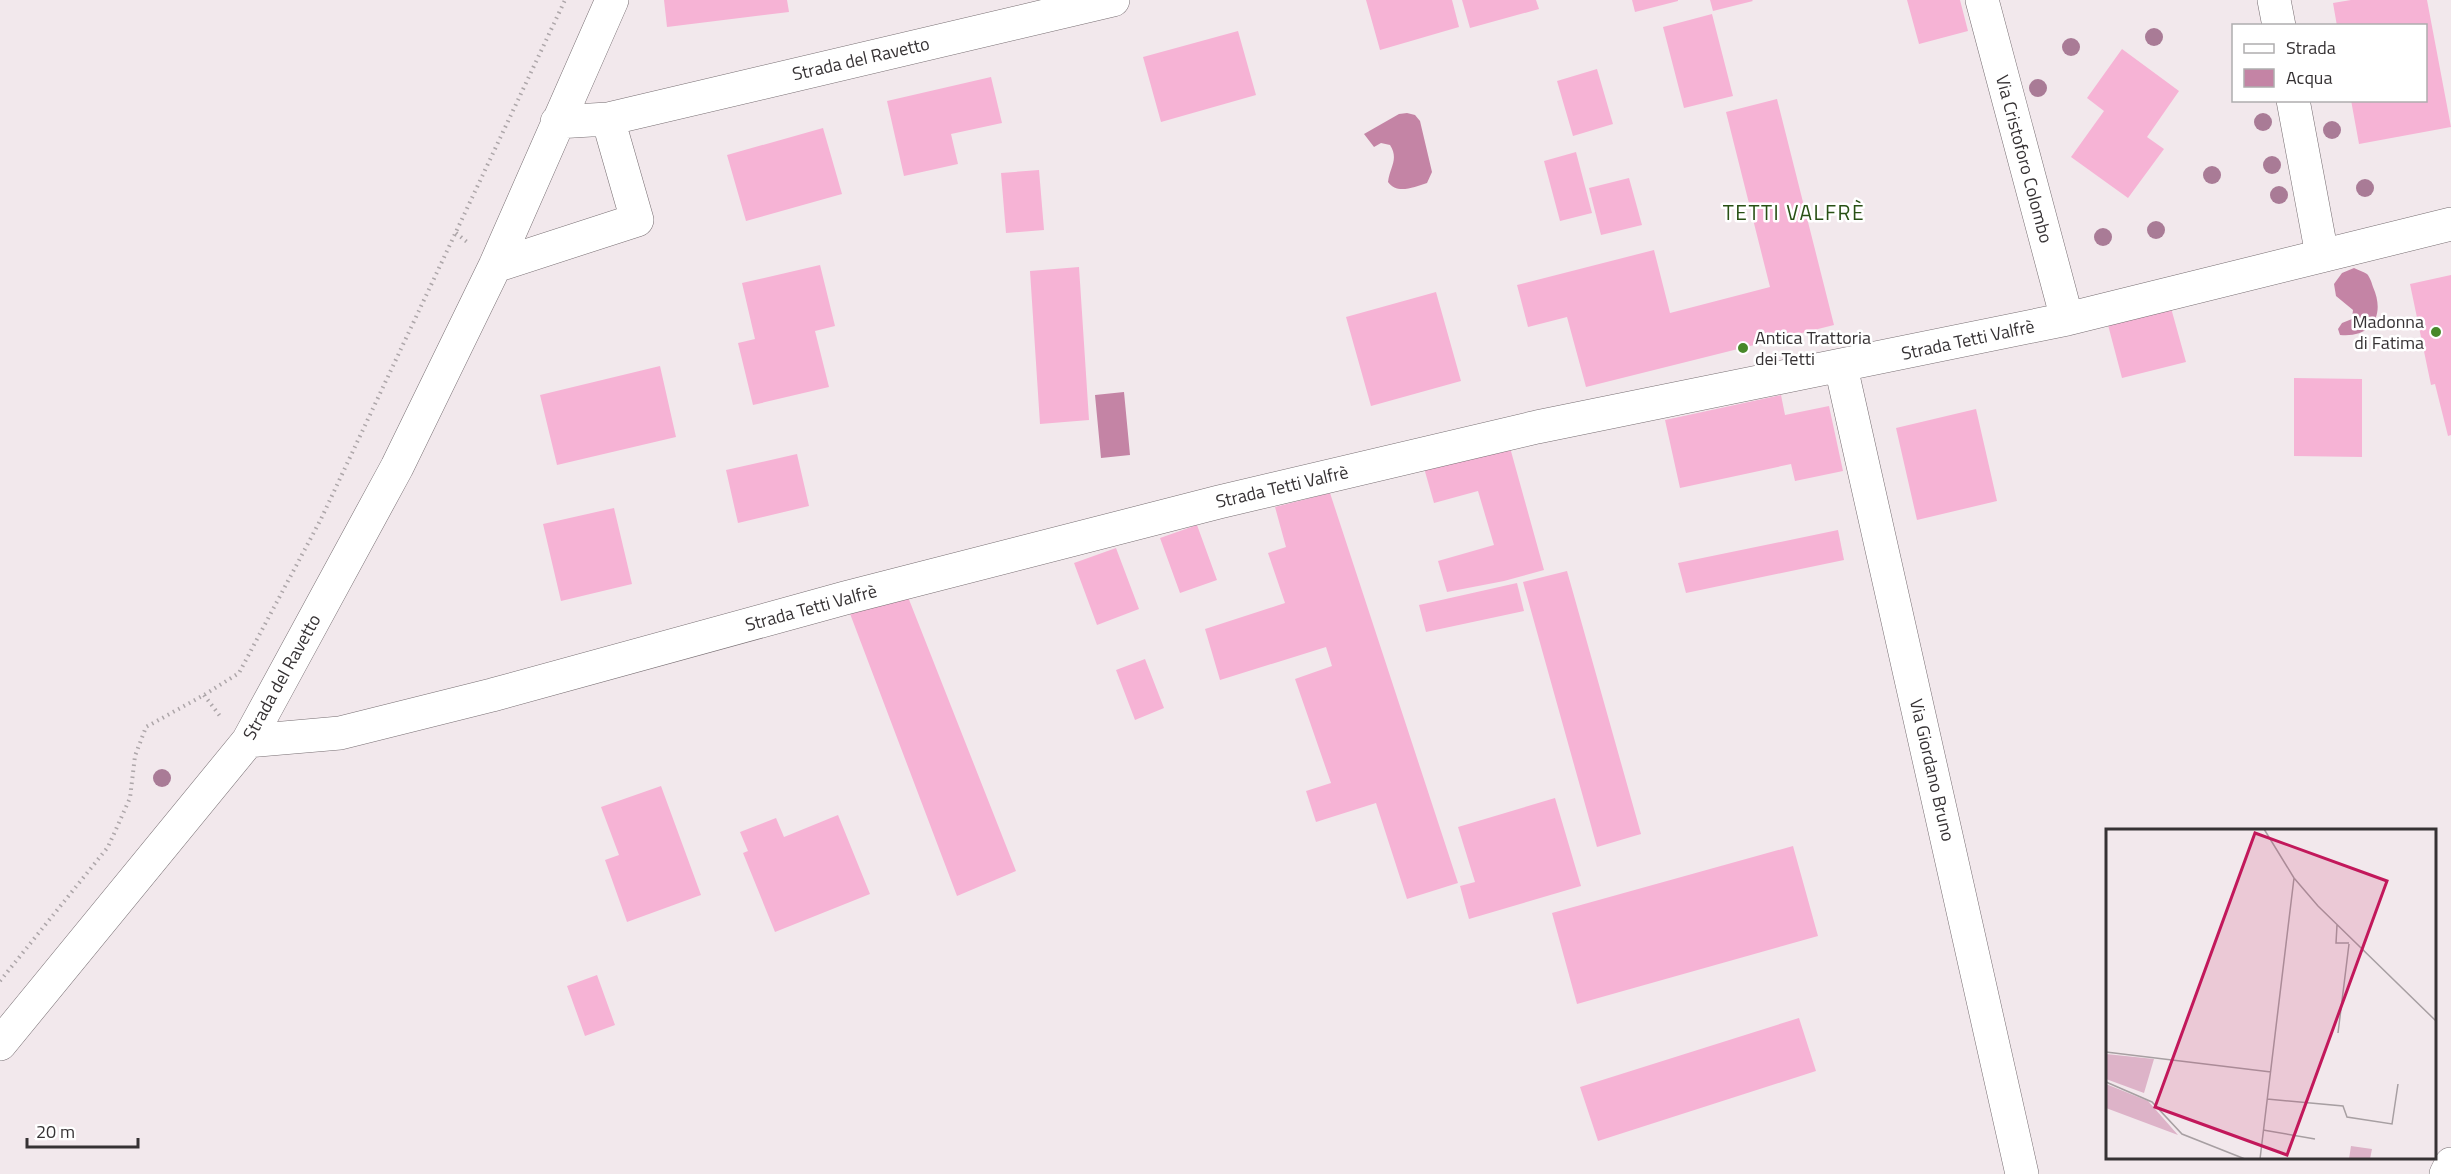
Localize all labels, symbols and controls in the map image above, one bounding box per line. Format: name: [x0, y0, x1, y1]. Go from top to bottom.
legend: [2232, 24, 2427, 102]
street label: Strada del Ravetto: [790, 30, 932, 87]
text: Strada: [2286, 34, 2336, 61]
text: Acqua: [2286, 64, 2332, 91]
street label: Via Cristoforo Colombo: [1989, 72, 2060, 246]
district label: TETTI VALFRÈ: [1723, 196, 1865, 228]
place label: Madonna di Fatima: [2352, 308, 2424, 356]
street label: Strada Tetti Valfrè: [1899, 312, 2037, 367]
place label: Antica Trattoria dei Tetti: [1755, 324, 1871, 372]
marker: Madonna di Fatima: [2429, 325, 2443, 339]
marker: Antica Trattoria dei Tetti: [1736, 341, 1750, 355]
street label: Strada Tetti Valfrè: [1213, 458, 1351, 515]
street label: Strada Tetti Valfrè: [742, 577, 880, 638]
street label: Strada del Ravetto: [236, 609, 327, 745]
street label: Via Giordano Bruno: [1903, 696, 1962, 844]
inset map: [2106, 829, 2436, 1159]
scale bar: [27, 1111, 138, 1149]
text: 20 m: [36, 1118, 75, 1145]

